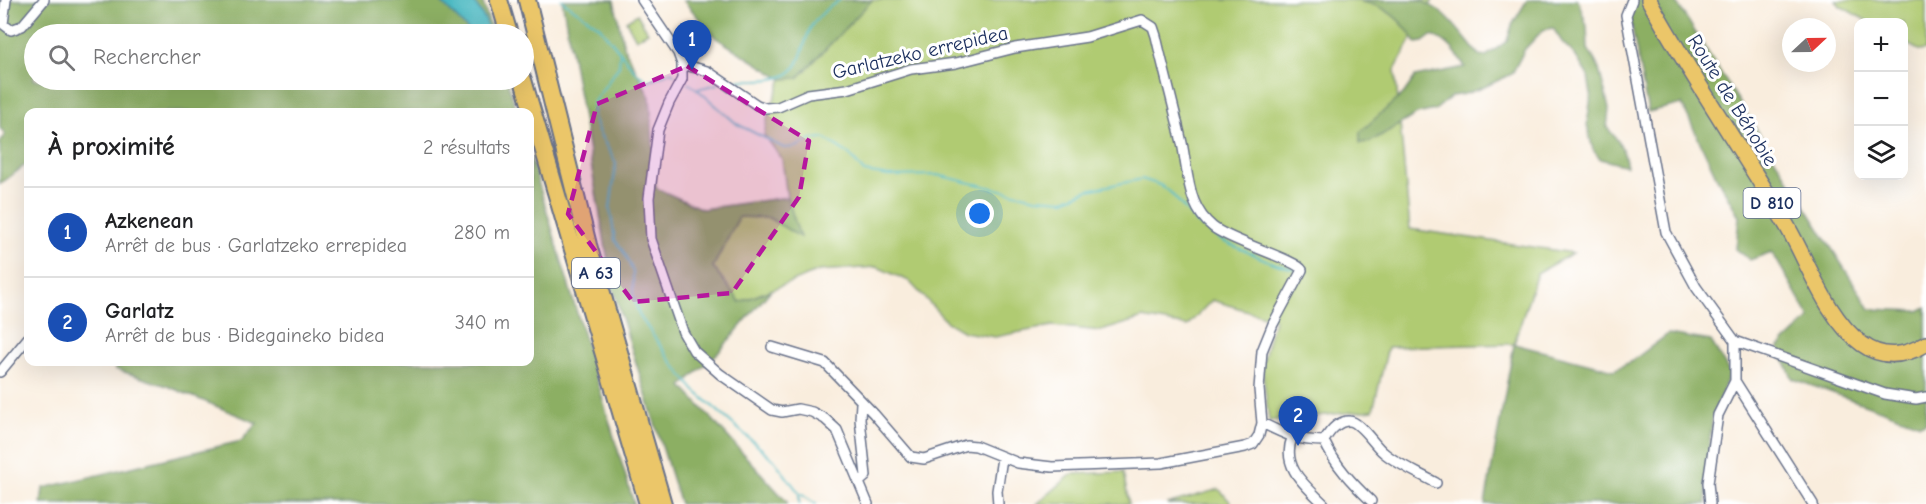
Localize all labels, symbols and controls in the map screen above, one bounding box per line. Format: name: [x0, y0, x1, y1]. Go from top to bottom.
north arrow: [1782, 18, 1836, 72]
map controls: [1854, 18, 1908, 180]
button: +: [1854, 18, 1908, 72]
pin: 1: [672, 20, 712, 70]
street label: Garlatzeko errepidea: [830, 21, 1010, 84]
search box: [24, 24, 534, 90]
street label: Route de Béhobie: [1683, 30, 1782, 170]
icon: search: [45, 41, 78, 74]
text: Rechercher: [93, 44, 201, 70]
button: −: [1854, 72, 1908, 126]
button: layers: [1854, 126, 1908, 180]
text: À proximité: [48, 132, 175, 162]
text: 2 résultats: [423, 136, 510, 159]
road number: D 810: [1744, 188, 1800, 218]
your location: [965, 199, 994, 228]
text: Azkenean: [105, 208, 194, 234]
text: 1: [64, 221, 71, 244]
text: 280 m: [454, 221, 510, 244]
text: Arrêt de bus · Garlatzeko errepidea: [105, 234, 407, 257]
road number: A 63: [572, 258, 620, 288]
text: Garlatz: [105, 298, 174, 324]
text: 2: [63, 311, 72, 334]
text: 340 m: [455, 311, 510, 334]
text: Arrêt de bus · Bidegaineko bidea: [105, 324, 385, 347]
pin: 2: [1278, 396, 1318, 446]

